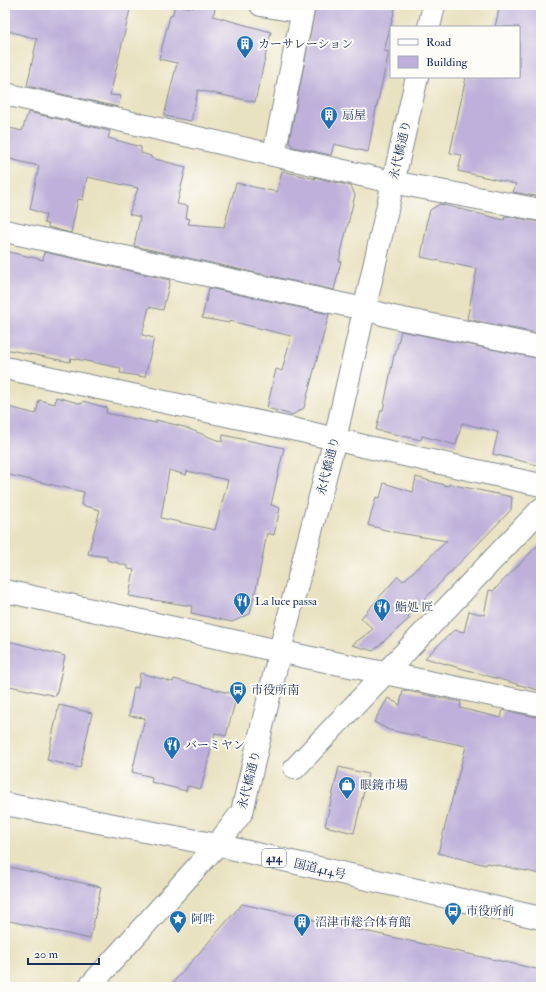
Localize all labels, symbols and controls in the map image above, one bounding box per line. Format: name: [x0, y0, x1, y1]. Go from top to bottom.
legend: [390, 26, 520, 78]
building icon: カーサレーション: [235, 34, 255, 59]
text: Road: [426, 35, 451, 50]
place label: カーサレーション: [258, 37, 353, 52]
text: Building: [426, 55, 469, 70]
building icon: 扇屋: [319, 105, 339, 130]
place label: 扇屋: [342, 108, 366, 123]
street label: 永代橋通り: [386, 119, 415, 181]
street label: 永代橋通り: [314, 435, 343, 497]
restaurant icon: La luce passa: [232, 591, 252, 616]
place label: La luce passa: [255, 594, 318, 609]
restaurant icon: 鮨処 匠: [372, 597, 392, 622]
place label: 鮨処 匠: [395, 600, 434, 615]
bus stop icon: 市役所南: [228, 680, 248, 705]
place label: 市役所南: [251, 683, 299, 698]
restaurant icon: バーミヤン: [162, 735, 182, 760]
place label: バーミヤン: [185, 738, 245, 753]
street label: 永代橋通り: [235, 749, 264, 811]
shop icon: 眼鏡市場: [337, 775, 357, 800]
place label: 眼鏡市場: [360, 778, 408, 793]
road number: 414: [262, 849, 286, 867]
street label: 国道414号: [292, 856, 348, 883]
bus stop icon: 市役所前: [443, 901, 463, 926]
place label: 市役所前: [466, 904, 514, 919]
place icon: 阿吽: [168, 909, 188, 934]
place label: 阿吽: [191, 912, 215, 927]
building icon: 沼津市総合体育館: [292, 912, 312, 937]
place label: 沼津市総合体育館: [315, 915, 411, 930]
scale bar: [28, 940, 99, 966]
text: 20 m: [34, 947, 59, 962]

